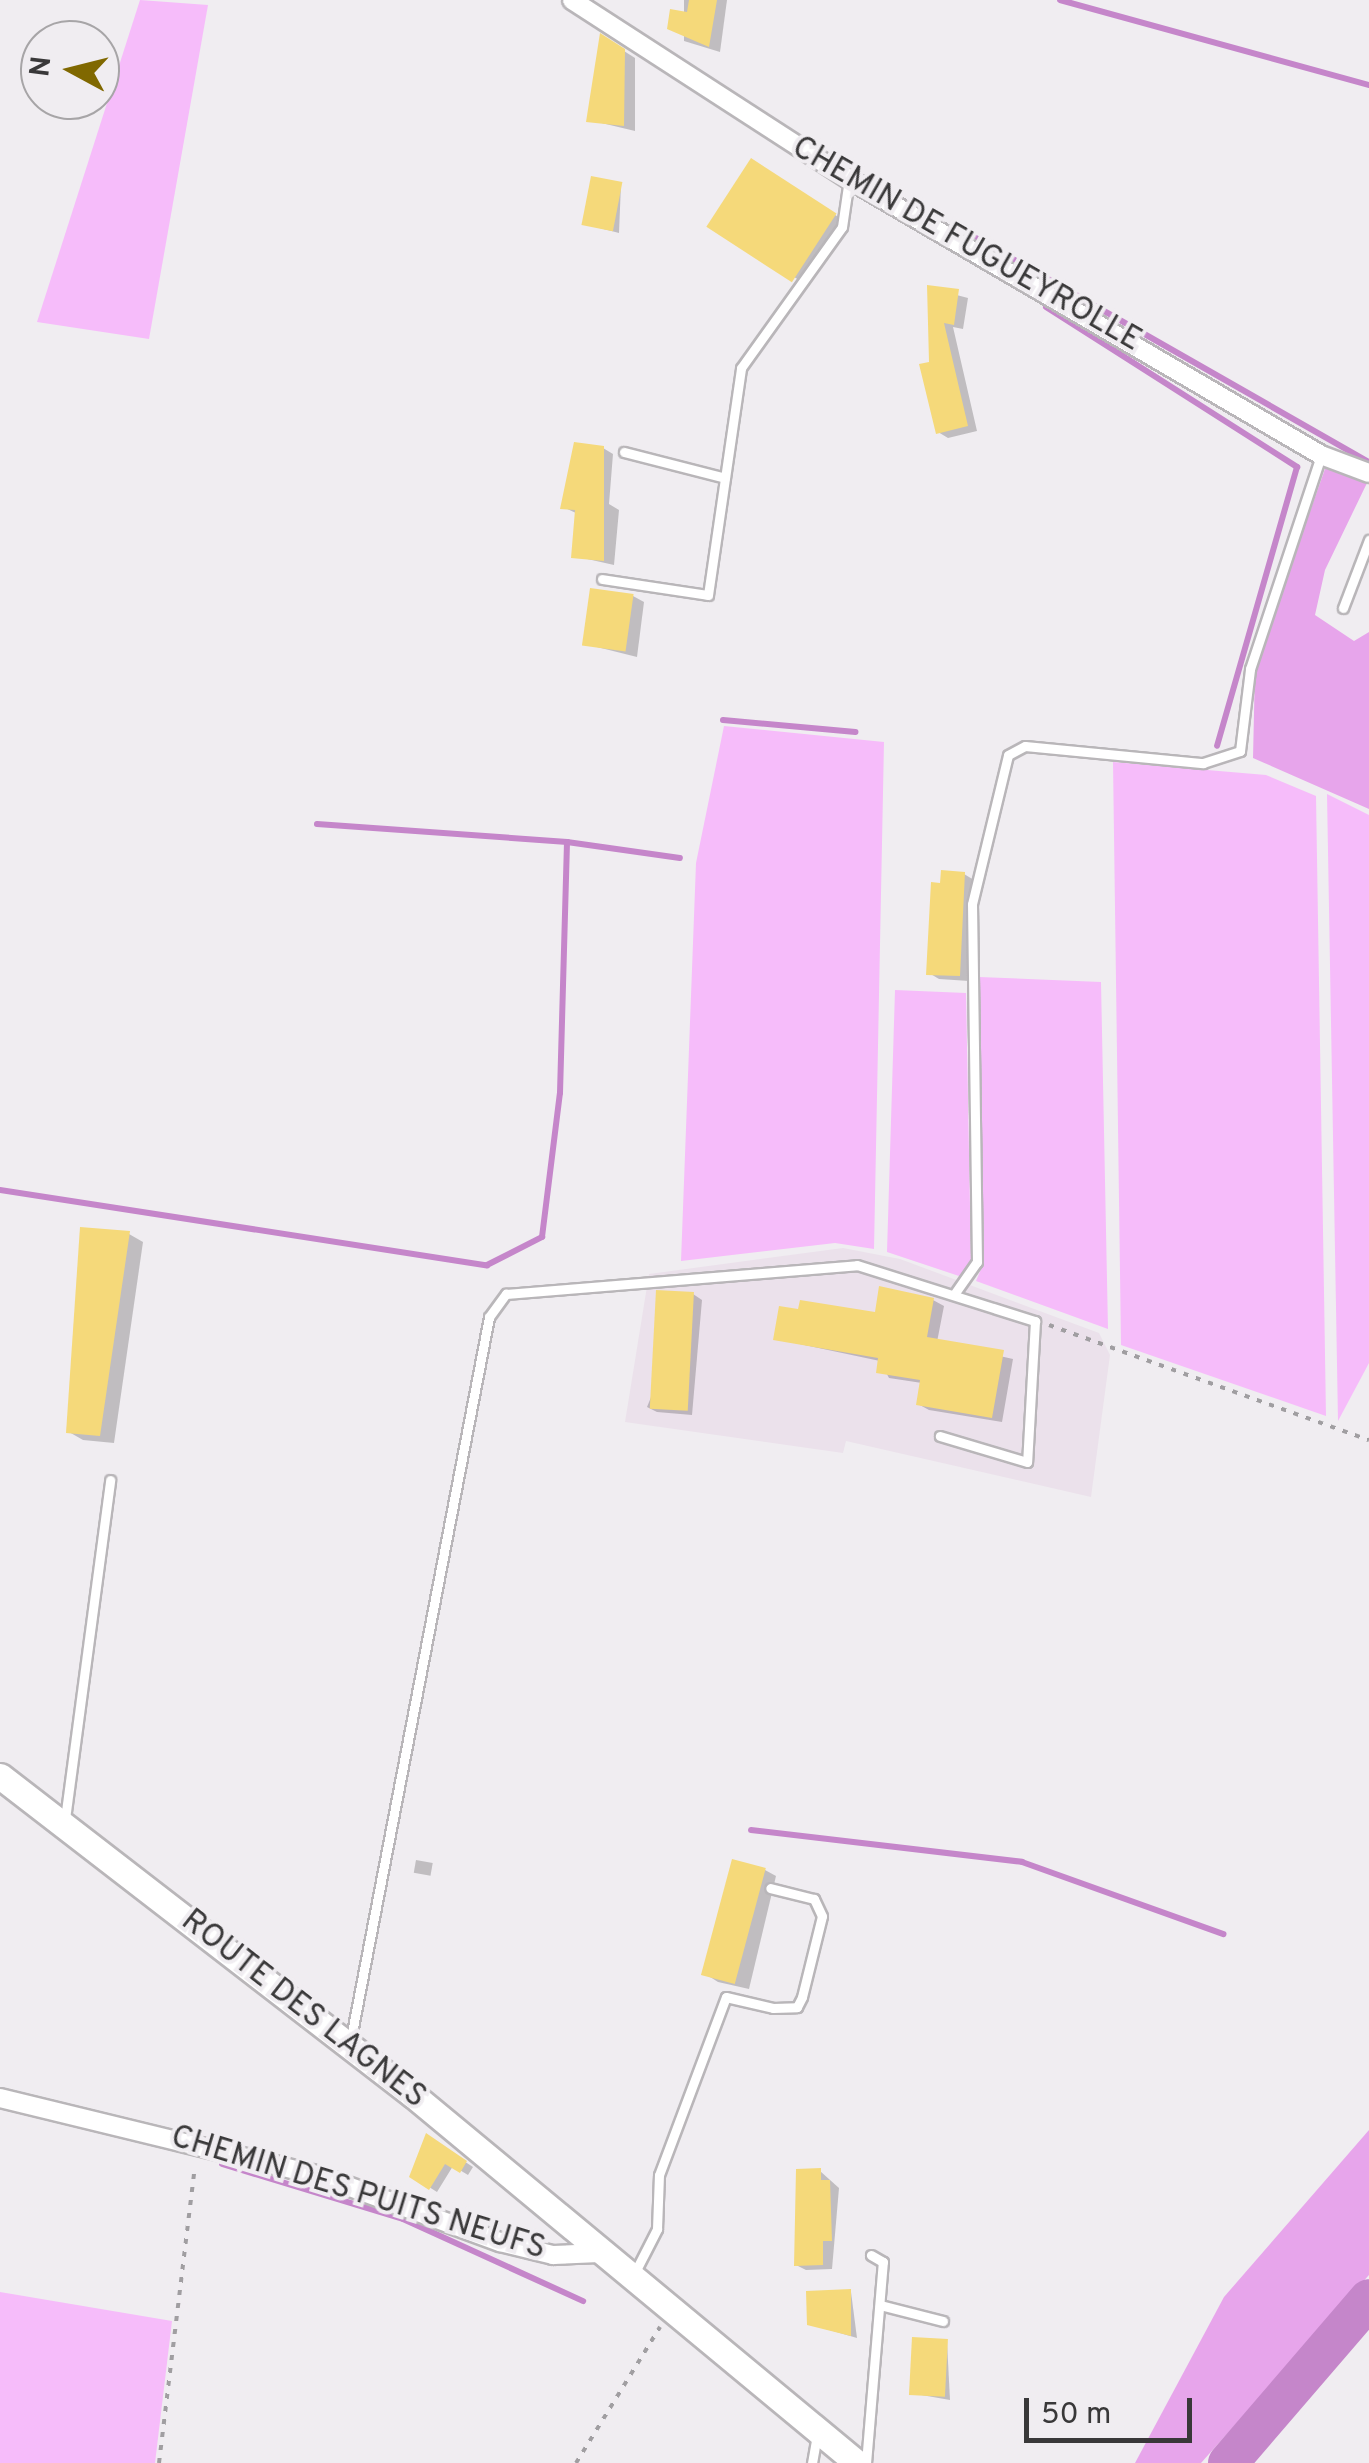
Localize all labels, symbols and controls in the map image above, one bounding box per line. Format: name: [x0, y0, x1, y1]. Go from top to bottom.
north arrow: [20, 20, 120, 120]
text: N: [23, 54, 61, 79]
street label: CHEMIN DE FUGUEYROLLE: [785, 129, 1147, 361]
street label: ROUTE DES LAGNES: [173, 1902, 433, 2118]
street label: CHEMIN DES PUITS NEUFS: [166, 2119, 550, 2269]
scale bar: [1029, 2378, 1196, 2440]
text: 50 m: [1041, 2397, 1111, 2434]

